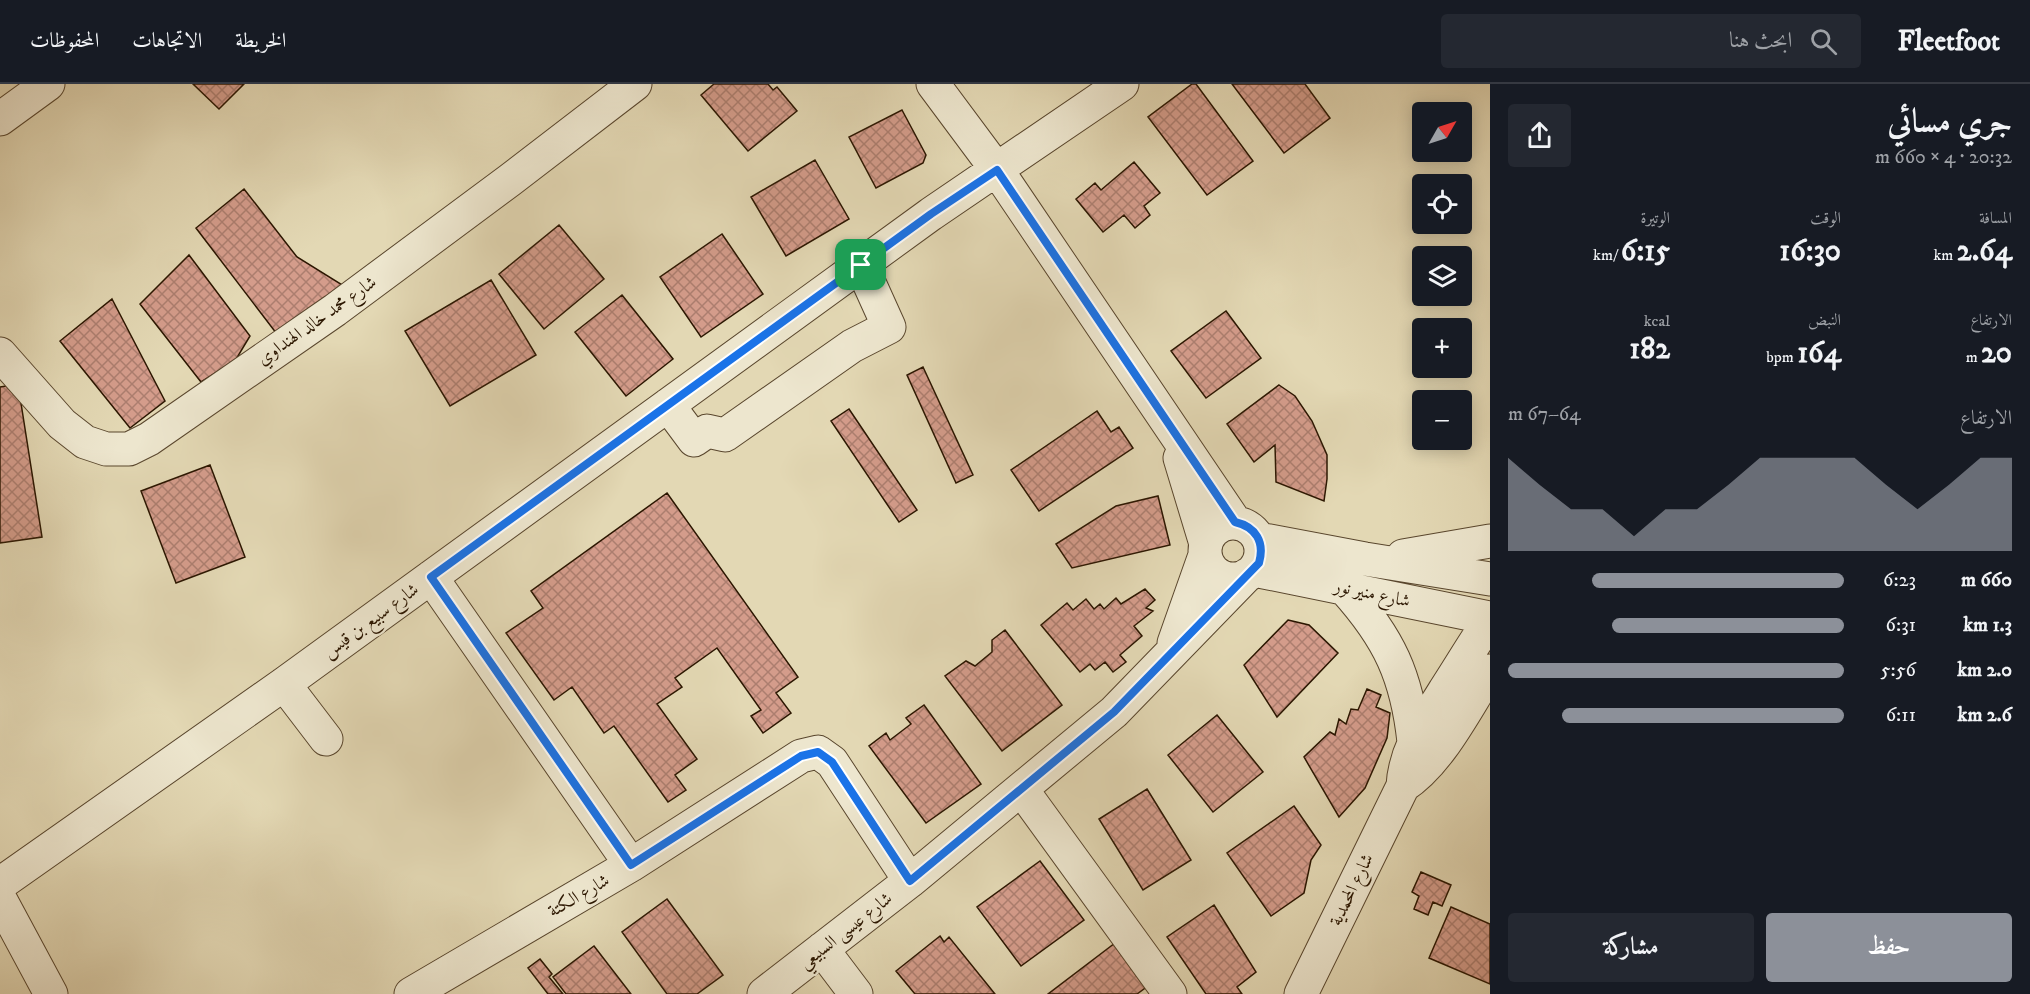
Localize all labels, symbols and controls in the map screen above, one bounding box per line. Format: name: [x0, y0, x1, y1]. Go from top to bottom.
search box: [1441, 14, 1861, 68]
text: Fleetfoot: [1897, 24, 2000, 59]
icon: search: [1807, 25, 1840, 58]
text: ابحث هنا: [1729, 27, 1792, 54]
text: المحفوظات: [30, 28, 99, 54]
text: الاتجاهات: [132, 28, 202, 54]
text: الخريطة: [235, 28, 286, 54]
north arrow: [1412, 102, 1472, 162]
map controls: [1412, 102, 1472, 450]
text: جري مسائي: [1887, 102, 2012, 143]
button: share: [1508, 104, 1571, 167]
text: 20:32 · 4 × 660 m: [1875, 145, 2012, 170]
button: locate: [1412, 174, 1472, 234]
text: الوتيرة: [1640, 208, 1670, 228]
text: الوقت: [1810, 208, 1841, 228]
text: المسافة: [1979, 208, 2012, 228]
text: 6:15: [1621, 233, 1670, 270]
text: 16:30: [1779, 233, 1841, 270]
text: 2.64: [1957, 233, 2012, 270]
pin: [835, 239, 886, 290]
text: /km: [1593, 245, 1621, 265]
text: km: [1933, 245, 1957, 265]
button: layers: [1412, 246, 1472, 306]
icon: arrive: [844, 248, 877, 281]
street label: شارع محمد خالد الهنداوي: [253, 272, 383, 373]
text: النبض: [1808, 310, 1841, 330]
text: الارتفاع: [1970, 310, 2012, 330]
text: kcal: [1644, 311, 1670, 331]
button: +: [1412, 318, 1472, 378]
text: 182: [1629, 331, 1670, 368]
text: 164: [1797, 335, 1841, 372]
text: 20: [1981, 335, 2012, 372]
text: bpm: [1766, 347, 1797, 367]
text: m: [1966, 347, 1981, 367]
button: −: [1412, 390, 1472, 450]
text: 64–67 m: [1508, 402, 1581, 427]
text: الارتفاع: [1960, 406, 2012, 431]
text: 6:23: [1883, 568, 1916, 593]
text: 660 m: [1961, 568, 2012, 593]
street label: شارع منير نور: [1329, 575, 1412, 616]
street label: شارع سبيع بن قيس: [319, 579, 426, 666]
text: 6:31: [1886, 613, 1916, 638]
text: 1.3 km: [1963, 613, 2012, 638]
text: 5:56: [1880, 658, 1916, 683]
text: 2.0 km: [1957, 658, 2012, 683]
text: 6:11: [1886, 703, 1916, 728]
text: 2.6 km: [1957, 703, 2012, 728]
street label: شارع المحمدية: [1325, 850, 1382, 931]
street label: شارع الكتة: [544, 870, 615, 925]
street label: شارع عيسى السبيعي: [795, 888, 900, 978]
button: مشاركة: [1508, 913, 1754, 982]
button: حفظ: [1766, 913, 2012, 982]

